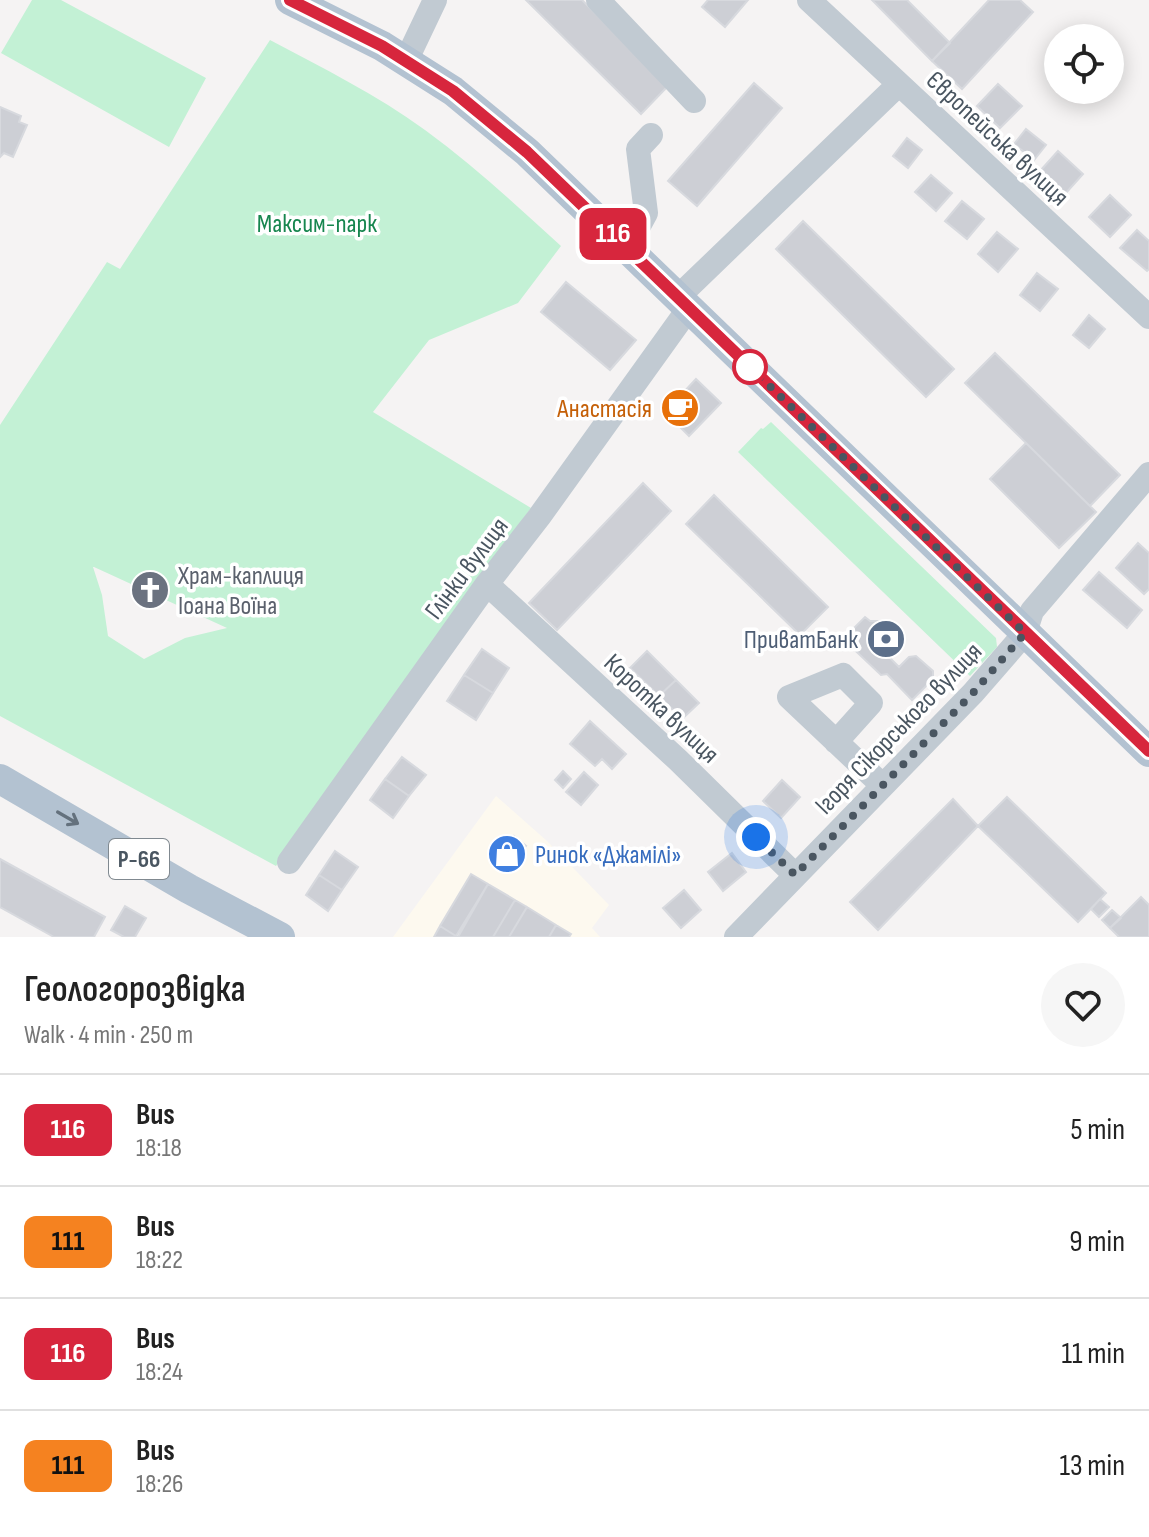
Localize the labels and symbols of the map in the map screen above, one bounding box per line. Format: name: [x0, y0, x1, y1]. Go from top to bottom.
street label: Європейська вулиця: [919, 65, 1075, 213]
line badge: 116: [567, 208, 659, 260]
park label: Максим-парк: [257, 209, 377, 240]
unlabelled marker: [733, 350, 767, 384]
cafe icon: Анастасія: [659, 387, 701, 429]
place label: Анастасія: [556, 394, 652, 425]
street label: Глінки вулиця: [419, 512, 515, 626]
place label: Храм-каплиця Іоана Воїна: [177, 561, 304, 622]
church icon: Храм-каплиця Іоана Воїна: [129, 569, 171, 611]
bank icon: ПриватБанк: [865, 618, 907, 660]
place label: ПриватБанк: [744, 625, 858, 656]
street label: Ігоря Сікорського вулиця: [809, 637, 989, 821]
street label: Коротка вулиця: [597, 648, 725, 770]
one-way arrow: [55, 811, 79, 826]
your location: [736, 817, 776, 857]
shop icon: Ринок «Джамілі»: [486, 833, 528, 875]
road number: Р-66: [109, 839, 169, 879]
place label: Ринок «Джамілі»: [535, 840, 681, 871]

